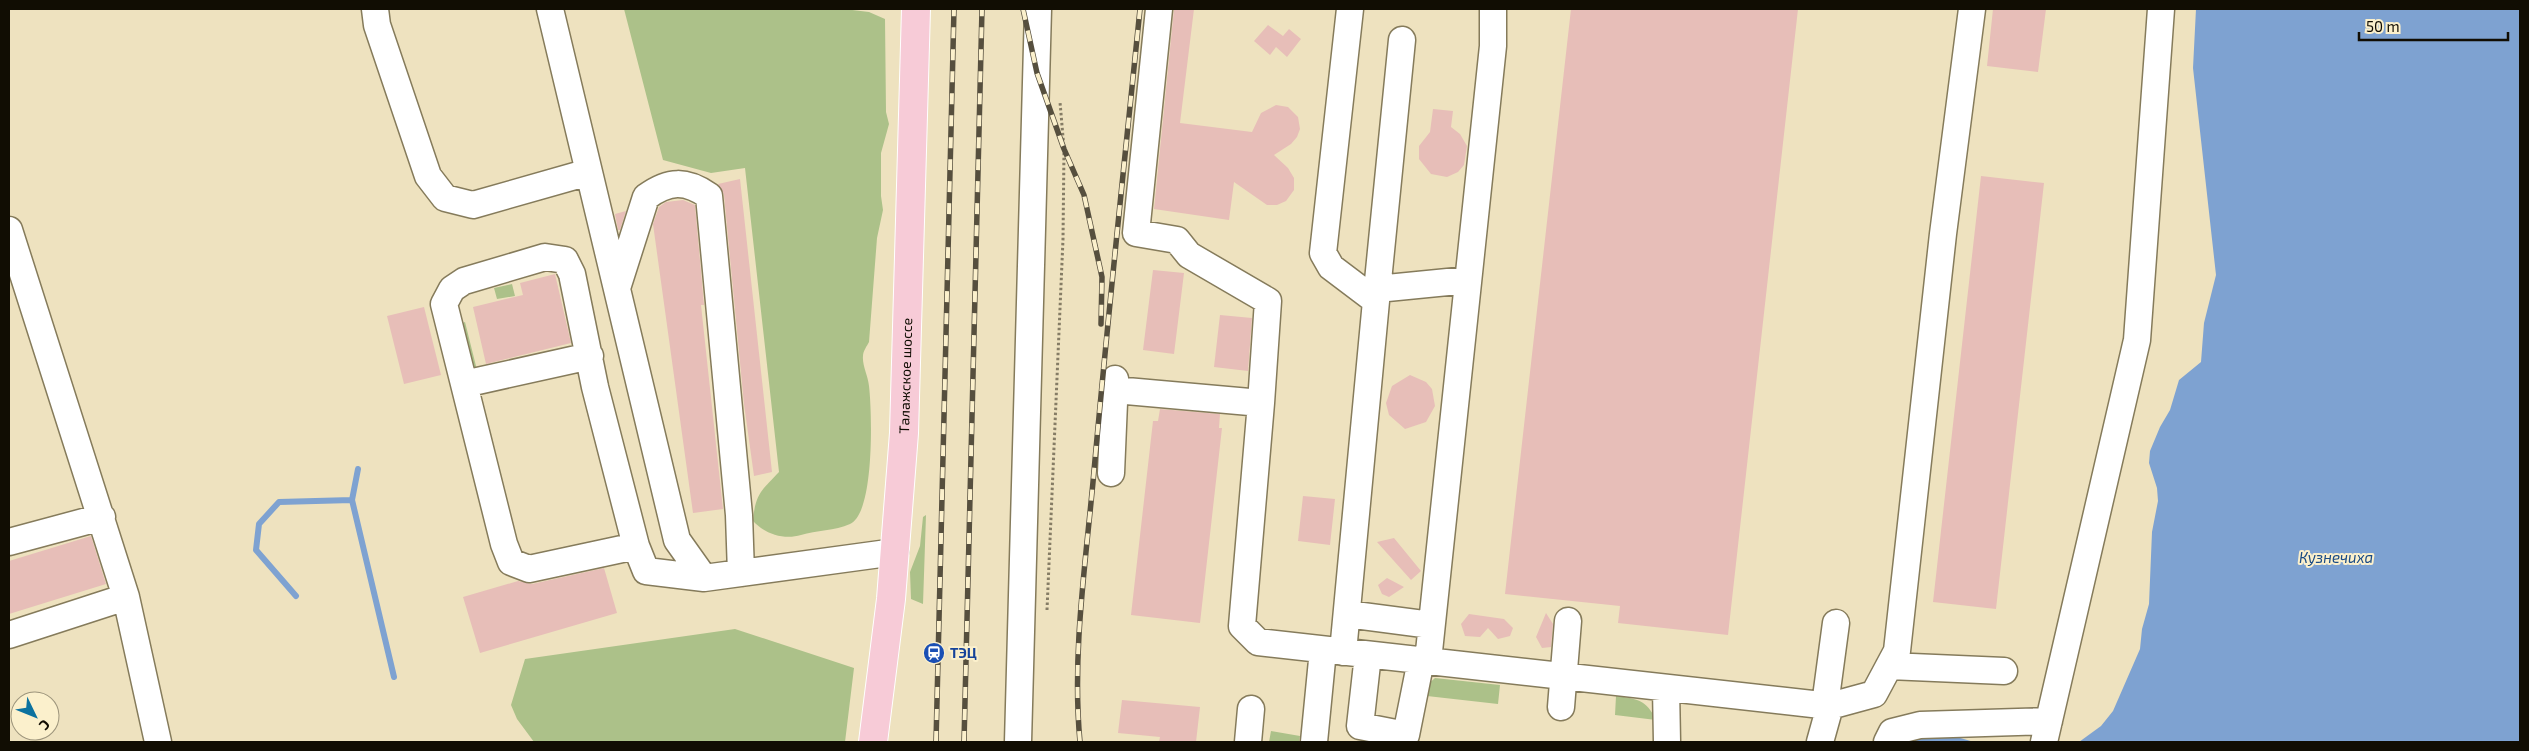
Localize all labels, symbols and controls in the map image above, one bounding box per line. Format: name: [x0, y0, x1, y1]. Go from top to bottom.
scale bar: [2359, 10, 2508, 42]
text: 50 m: [2366, 17, 2400, 35]
street label: Талажское шоссе: [895, 317, 915, 434]
water label: Кузнечиха: [2299, 548, 2373, 566]
station icon: ТЭЦ: [922, 641, 946, 665]
place label: ТЭЦ: [950, 644, 977, 661]
north arrow: [10, 691, 60, 741]
text: С: [36, 716, 54, 734]

